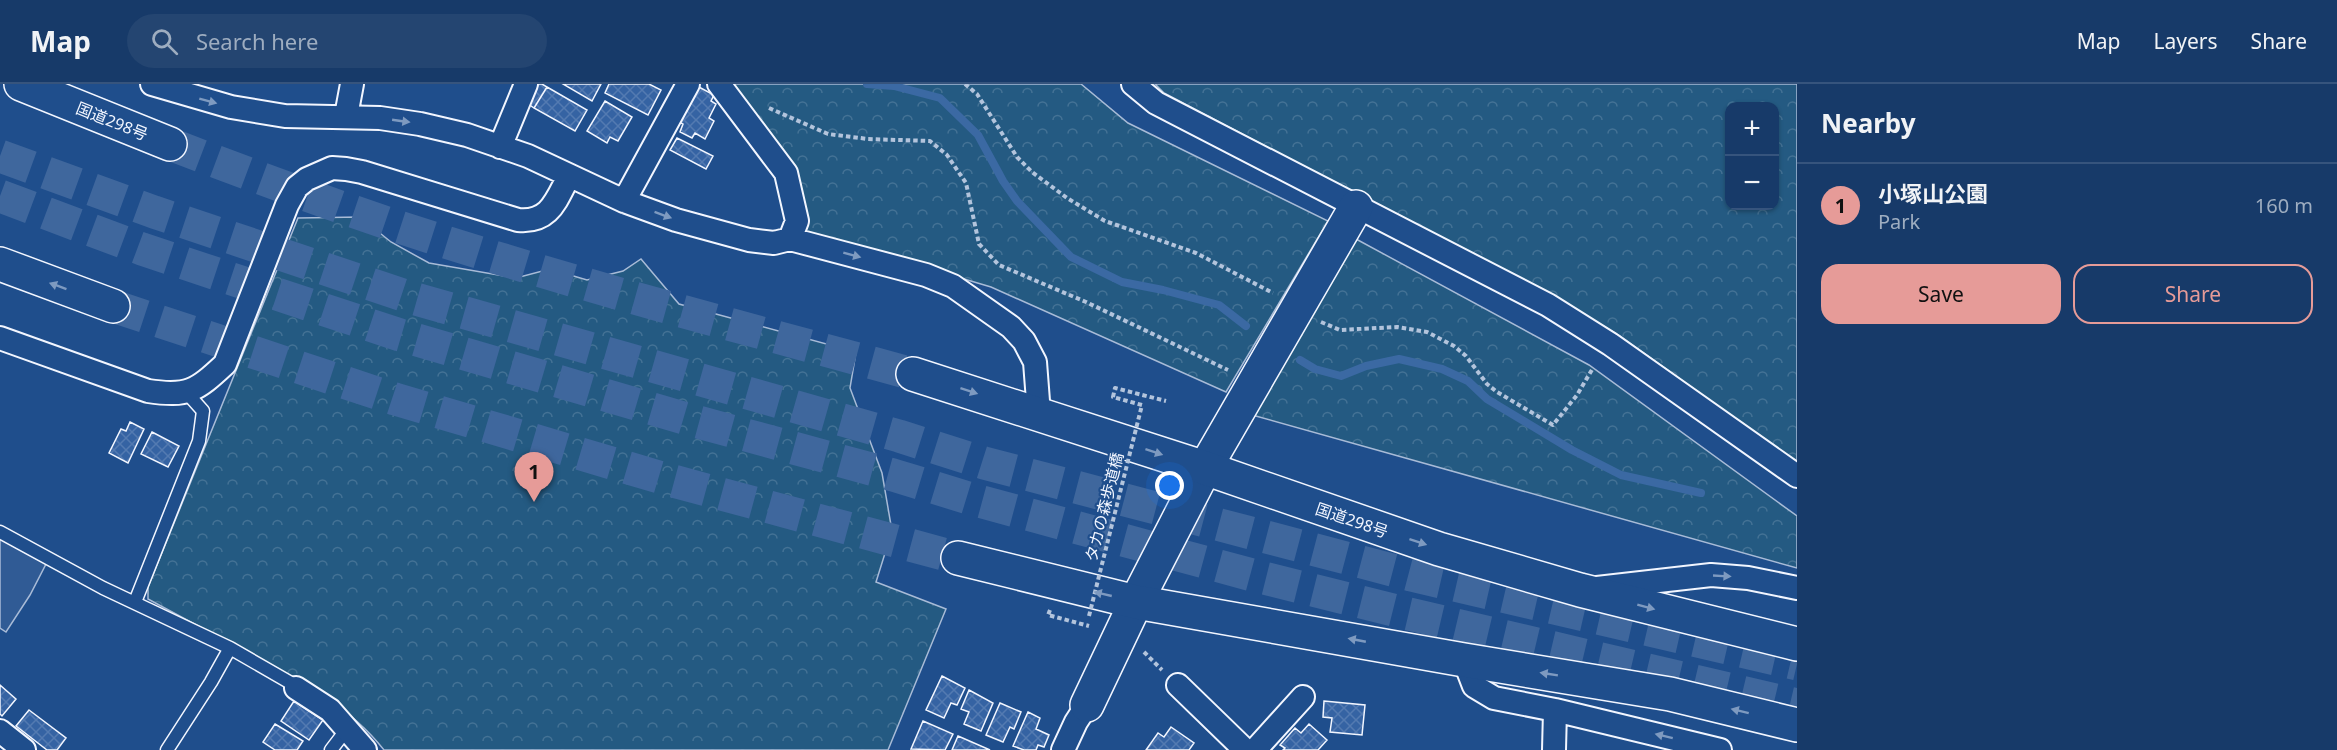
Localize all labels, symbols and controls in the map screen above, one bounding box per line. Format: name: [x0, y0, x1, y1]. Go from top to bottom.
search box: [127, 14, 547, 68]
text: Map: [30, 22, 91, 60]
icon: search: [148, 25, 181, 58]
text: Search here: [196, 26, 318, 56]
text: Map: [2077, 27, 2121, 55]
text: Layers: [2154, 27, 2218, 55]
text: Share: [2251, 27, 2307, 55]
street label: 国道298号: [73, 97, 151, 145]
one-way arrow: [199, 97, 217, 106]
map controls: [1725, 102, 1779, 210]
button: +: [1725, 102, 1779, 156]
text: Nearby: [1821, 105, 1916, 141]
one-way arrow: [392, 117, 411, 126]
button: −: [1725, 156, 1779, 210]
text: 小塚山公園: [1878, 178, 1988, 208]
text: 1: [1835, 192, 1846, 219]
text: 160 m: [2255, 192, 2313, 219]
text: Park: [1878, 208, 1920, 235]
one-way arrow: [654, 211, 672, 221]
one-way arrow: [843, 251, 861, 260]
button: Save: [1821, 264, 2061, 324]
button: Share: [2073, 264, 2313, 324]
one-way arrow: [49, 281, 67, 290]
one-way arrow: [960, 387, 978, 397]
one-way arrow: [1146, 447, 1164, 457]
street label: タカの森歩道橋: [1080, 450, 1128, 564]
pin: 1: [514, 452, 554, 502]
your location: [1155, 471, 1184, 500]
street label: 国道298号: [1313, 497, 1391, 543]
one-way arrow: [1409, 538, 1427, 547]
one-way arrow: [1712, 571, 1731, 580]
one-way arrow: [1094, 589, 1112, 599]
one-way arrow: [1637, 603, 1655, 613]
one-way arrow: [1347, 635, 1366, 644]
one-way arrow: [1539, 670, 1558, 679]
one-way arrow: [1731, 706, 1749, 716]
one-way arrow: [1655, 730, 1673, 740]

